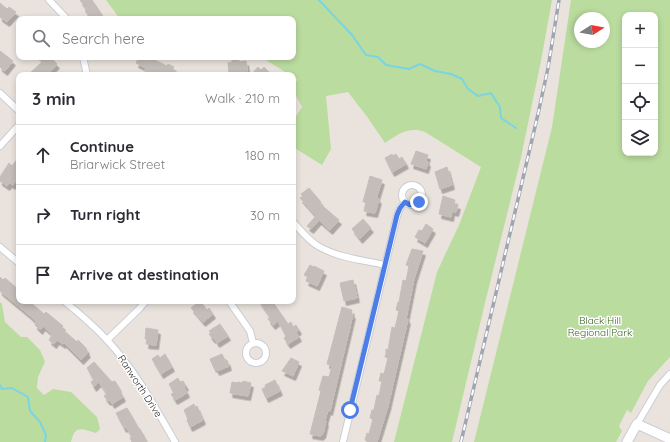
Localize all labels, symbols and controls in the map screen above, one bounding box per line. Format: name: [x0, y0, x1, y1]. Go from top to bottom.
north arrow: [574, 12, 610, 48]
map controls: [622, 12, 658, 156]
button: +: [622, 12, 658, 48]
search box: [16, 16, 296, 60]
icon: search: [30, 27, 52, 49]
text: Search here: [62, 29, 145, 48]
button: −: [622, 48, 658, 84]
button: locate: [622, 84, 658, 120]
text: 3 min: [32, 88, 76, 109]
text: Walk · 210 m: [205, 90, 280, 106]
button: layers: [622, 120, 658, 156]
text: Continue: [70, 137, 134, 156]
icon: ahead: [32, 144, 54, 166]
text: 180 m: [245, 147, 280, 163]
text: Briarwick Street: [70, 156, 165, 172]
route end: [410, 193, 428, 211]
icon: right: [32, 204, 54, 226]
text: Turn right: [70, 205, 141, 224]
text: 30 m: [250, 207, 280, 223]
icon: arrive: [32, 264, 54, 286]
text: Arrive at destination: [70, 265, 219, 284]
park label: Black Hill Regional Park: [568, 314, 632, 339]
street label: Ranworth Drive: [115, 352, 165, 420]
route start: [341, 401, 359, 419]

